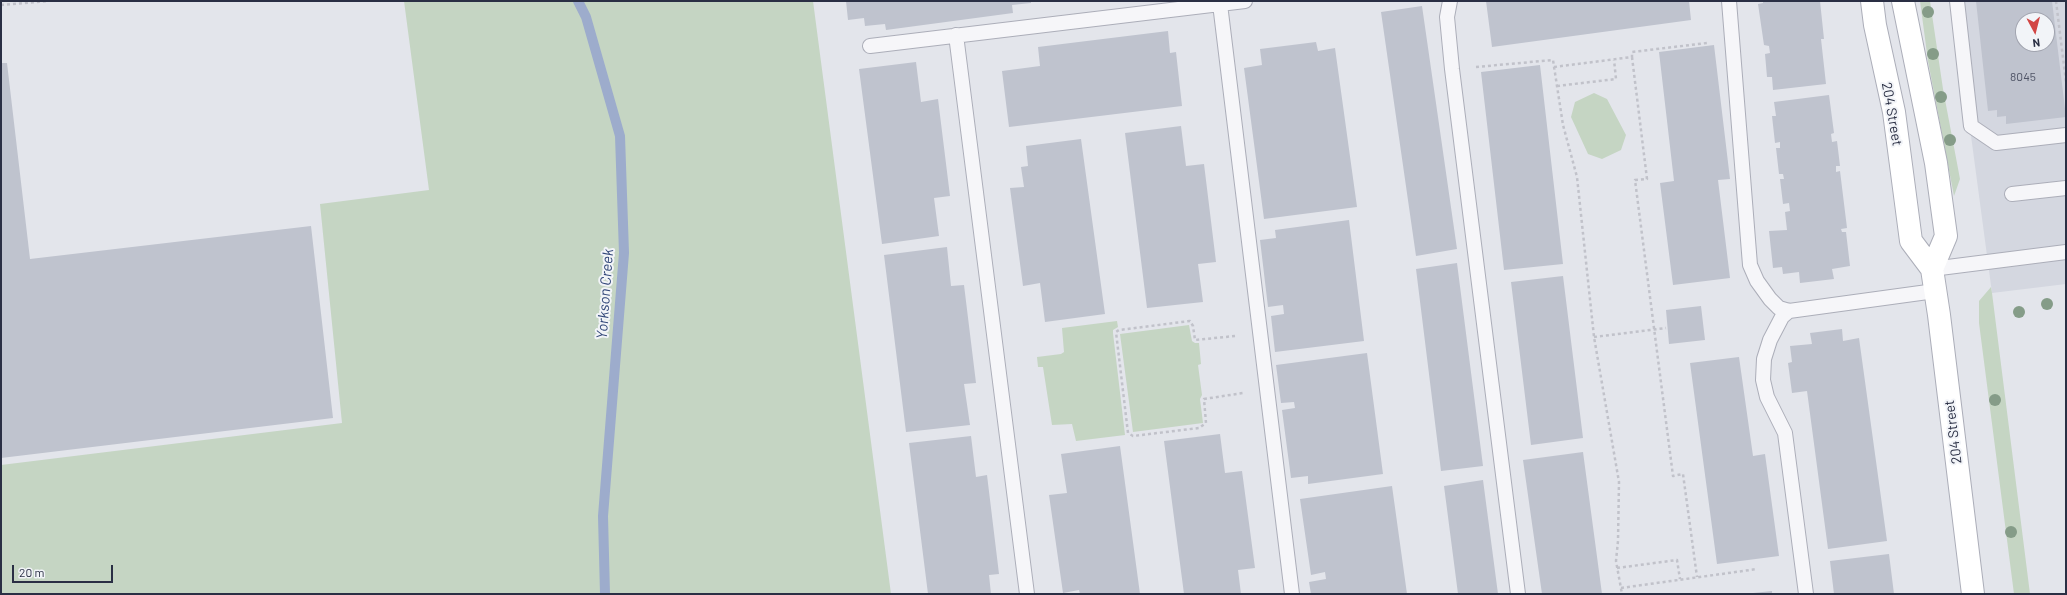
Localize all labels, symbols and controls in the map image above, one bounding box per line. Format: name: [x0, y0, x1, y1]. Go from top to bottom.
north arrow: [2015, 12, 2055, 52]
text: N: [2032, 37, 2041, 50]
house number: 8045: [2010, 70, 2036, 84]
street label: 204 Street: [1878, 81, 1906, 147]
water label: Yorkson Creek: [593, 248, 617, 340]
street label: 204 Street: [1941, 399, 1965, 465]
scale bar: [14, 557, 115, 583]
text: 20 m: [19, 565, 45, 579]

